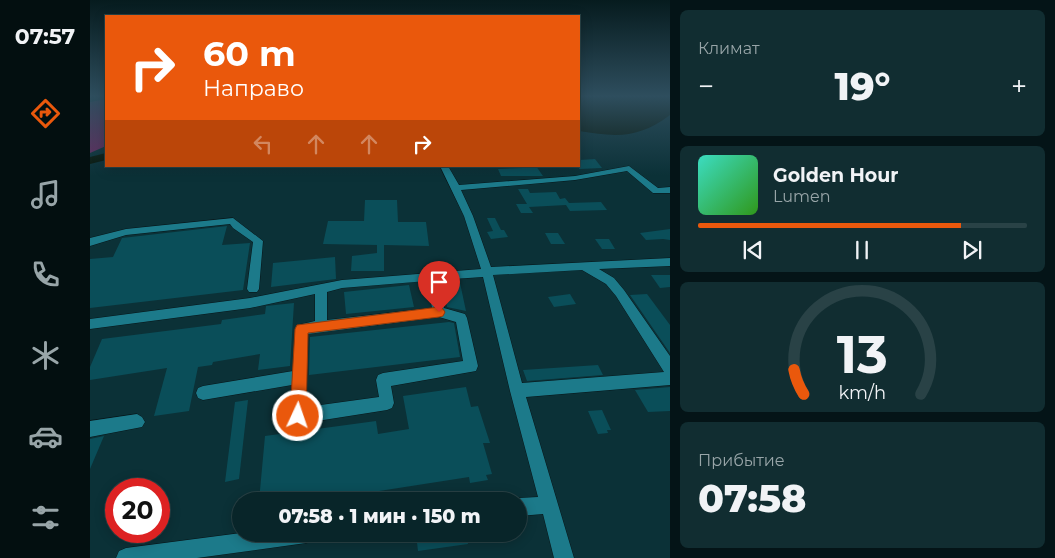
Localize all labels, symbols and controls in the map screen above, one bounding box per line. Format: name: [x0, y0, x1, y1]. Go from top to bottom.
text: 07:57: [15, 23, 75, 50]
text: 60 m: [203, 32, 296, 75]
icon: right: [120, 35, 185, 100]
text: Климат: [698, 39, 760, 58]
text: 19°: [835, 63, 890, 110]
text: −: [698, 69, 714, 103]
text: +: [1011, 69, 1027, 103]
text: Направо: [203, 75, 304, 102]
icon: directions: [28, 96, 63, 131]
icon: left: [249, 130, 277, 158]
icon: ahead: [302, 130, 330, 158]
icon: ahead: [355, 130, 383, 158]
icon: right: [408, 130, 436, 158]
text: Golden Hour: [773, 164, 899, 187]
icon: music: [28, 177, 63, 212]
text: Lumen: [773, 187, 831, 206]
icon: previous: [739, 236, 767, 264]
icon: pause: [848, 236, 876, 264]
icon: next: [958, 236, 986, 264]
icon: phone: [28, 257, 63, 292]
pin: [418, 261, 460, 312]
icon: arrive: [425, 268, 453, 296]
text: 13: [837, 323, 888, 386]
icon: climate: [28, 338, 63, 373]
text: km/h: [839, 382, 886, 403]
position arrow: [271, 389, 323, 441]
icon: car: [28, 419, 63, 454]
text: Прибытие: [698, 451, 785, 470]
text: 07:58: [698, 475, 806, 522]
speed limit sign: 20: [105, 478, 170, 543]
icon: filters: [28, 500, 63, 535]
text: 07:58 · 1 мин · 150 m: [278, 505, 481, 528]

